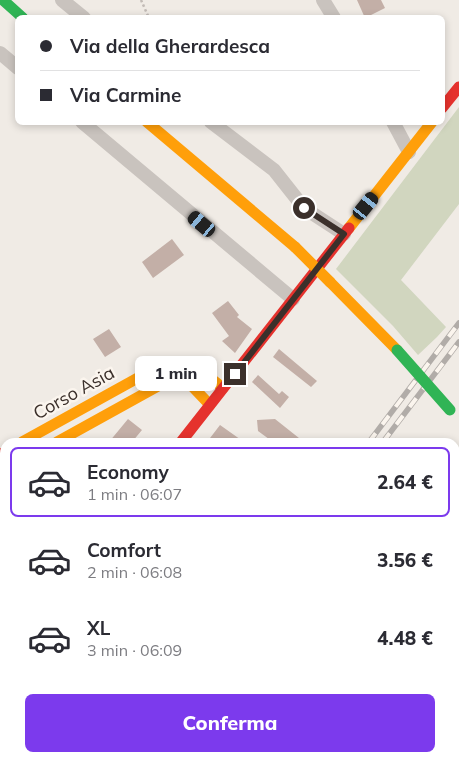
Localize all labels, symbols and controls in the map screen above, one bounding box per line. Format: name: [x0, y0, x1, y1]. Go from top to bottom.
text: Via della Gherardesca: [70, 34, 270, 58]
text: Via Carmine: [70, 83, 181, 107]
car: [350, 190, 381, 222]
route start: [293, 197, 315, 219]
car: [185, 209, 218, 239]
callout: 1 min: [135, 356, 218, 392]
street label: Corso Asia: [29, 361, 118, 424]
text: 1 min: [155, 363, 197, 383]
route end: [224, 363, 246, 385]
icon: car: [27, 460, 72, 505]
text: Economy: [87, 460, 169, 484]
text: 2.64 €: [377, 470, 433, 494]
text: 1 min · 06:07: [87, 484, 182, 504]
icon: car: [27, 538, 72, 583]
text: Comfort: [87, 538, 161, 562]
text: 3.56 €: [377, 548, 433, 572]
text: 2 min · 06:08: [87, 562, 182, 582]
icon: car: [27, 616, 72, 661]
text: XL: [87, 616, 110, 640]
text: 4.48 €: [377, 626, 433, 650]
text: 3 min · 06:09: [87, 640, 182, 660]
button: Conferma: [25, 694, 435, 752]

